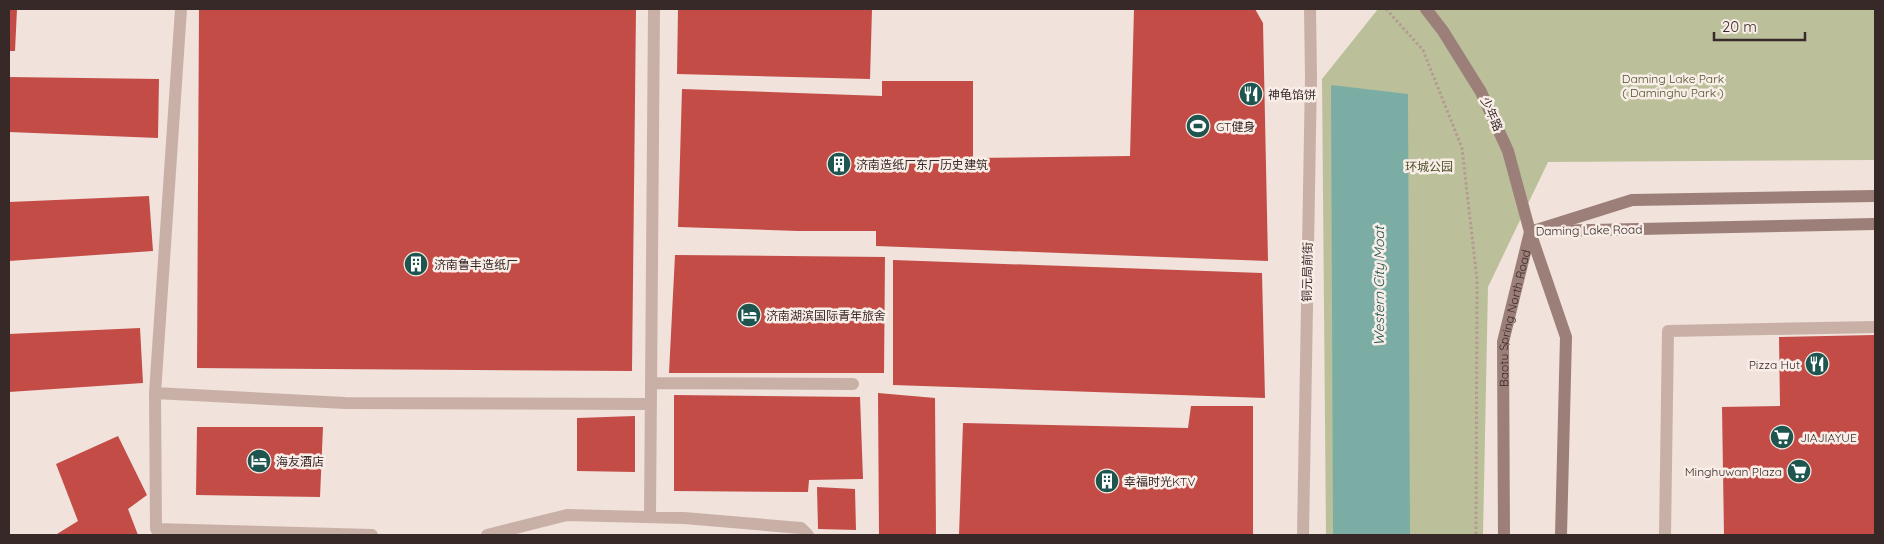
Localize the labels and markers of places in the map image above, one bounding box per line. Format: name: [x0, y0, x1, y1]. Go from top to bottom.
restaurant icon: 神龟馅饼: [1238, 81, 1264, 107]
place label: 神龟馅饼: [1268, 87, 1316, 102]
sports icon: GT健身: [1185, 113, 1211, 139]
place label: GT健身: [1216, 119, 1255, 134]
building icon: 济南造纸厂东厂历史建筑: [826, 151, 852, 177]
place label: 济南造纸厂东厂历史建筑: [856, 157, 988, 172]
building icon: 济南鲁丰造纸厂: [403, 251, 429, 277]
place label: 济南鲁丰造纸厂: [434, 257, 518, 272]
hotel icon: 济南湖滨国际青年旅舍: [736, 302, 762, 328]
place label: 济南湖滨国际青年旅舍: [766, 308, 886, 323]
restaurant icon: Pizza Hut: [1804, 351, 1830, 377]
place label: Pizza Hut: [1749, 357, 1800, 372]
supermarket icon: JIAJIAYUE: [1769, 424, 1795, 450]
place label: JIAJIAYUE: [1800, 430, 1857, 445]
hotel icon: 海友酒店: [246, 448, 272, 474]
place label: 海友酒店: [276, 454, 324, 469]
supermarket icon: Minghuwan Plaza: [1786, 458, 1812, 484]
place label: Minghuwan Plaza: [1685, 464, 1782, 479]
building icon: 幸福时光KTV: [1094, 468, 1120, 494]
place label: 幸福时光KTV: [1124, 474, 1195, 489]

